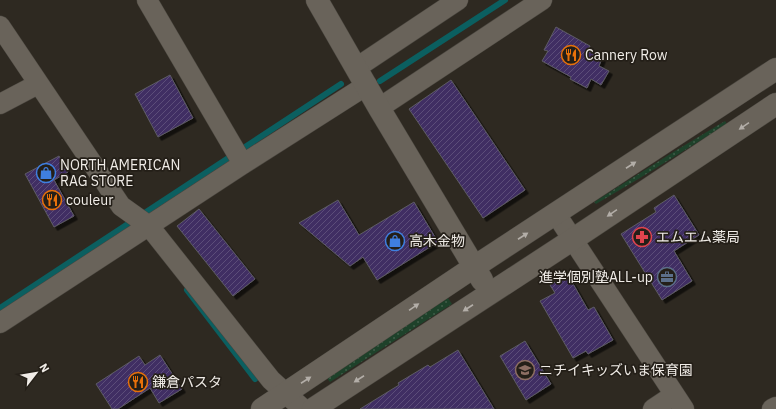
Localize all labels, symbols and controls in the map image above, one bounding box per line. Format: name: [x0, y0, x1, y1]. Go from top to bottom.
restaurant icon: Cannery Row: [560, 44, 582, 66]
place label: Cannery Row: [585, 46, 668, 64]
one-way arrow: [738, 122, 749, 130]
place label: NORTH AMERICAN RAG STORE: [60, 156, 180, 190]
one-way arrow: [626, 161, 637, 168]
shop icon: NORTH AMERICAN RAG STORE: [35, 162, 57, 184]
restaurant icon: couleur: [41, 189, 63, 211]
place label: couleur: [66, 191, 113, 209]
one-way arrow: [607, 209, 617, 217]
pharmacy icon: エムエム薬局: [631, 226, 653, 248]
place label: エムエム薬局: [656, 228, 740, 246]
shop icon: 高木金物: [384, 230, 406, 252]
place label: 高木金物: [409, 232, 465, 250]
one-way arrow: [518, 232, 528, 240]
office icon: 進学個別塾ALL-up: [656, 266, 678, 288]
place label: 進学個別塾ALL-up: [539, 268, 653, 286]
one-way arrow: [408, 304, 420, 311]
one-way arrow: [462, 304, 474, 311]
north arrow: [16, 353, 56, 393]
school or university icon: ニチイキッズいま保育園: [514, 359, 536, 381]
text: N: [37, 361, 53, 375]
place label: ニチイキッズいま保育園: [539, 361, 693, 379]
restaurant icon: 鎌倉パスタ: [127, 371, 149, 393]
place label: 鎌倉パスタ: [152, 373, 222, 391]
one-way arrow: [353, 375, 365, 382]
one-way arrow: [301, 376, 311, 384]

